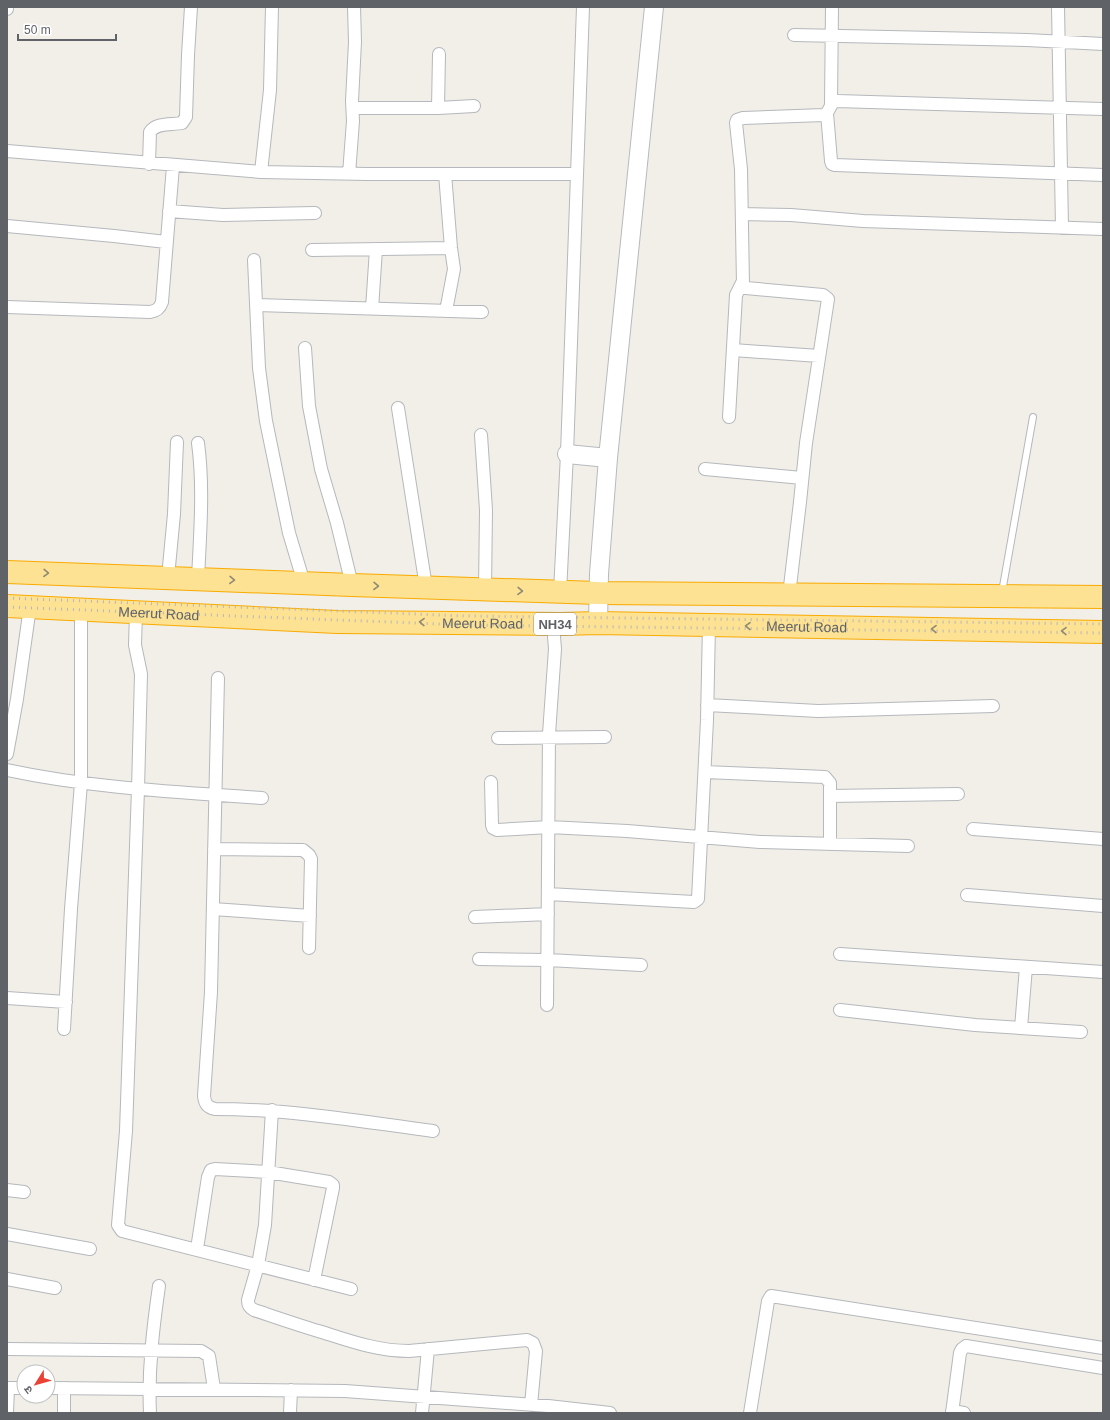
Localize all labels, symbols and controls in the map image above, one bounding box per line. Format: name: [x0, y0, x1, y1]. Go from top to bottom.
scale bar: [18, 16, 116, 42]
text: 50 m: [24, 23, 51, 37]
one-way arrow: [43, 569, 49, 577]
one-way arrow: [229, 576, 235, 584]
one-way arrow: [373, 582, 379, 590]
one-way arrow: [517, 586, 523, 595]
street label: Meerut Road: [118, 603, 200, 623]
road number: NH34: [534, 613, 576, 635]
street label: Meerut Road: [442, 615, 523, 632]
one-way arrow: [419, 618, 425, 626]
street label: Meerut Road: [766, 618, 847, 635]
one-way arrow: [745, 621, 751, 630]
one-way arrow: [931, 625, 937, 633]
one-way arrow: [1061, 627, 1067, 636]
north arrow: [16, 1364, 56, 1404]
text: उ: [21, 1383, 35, 1396]

